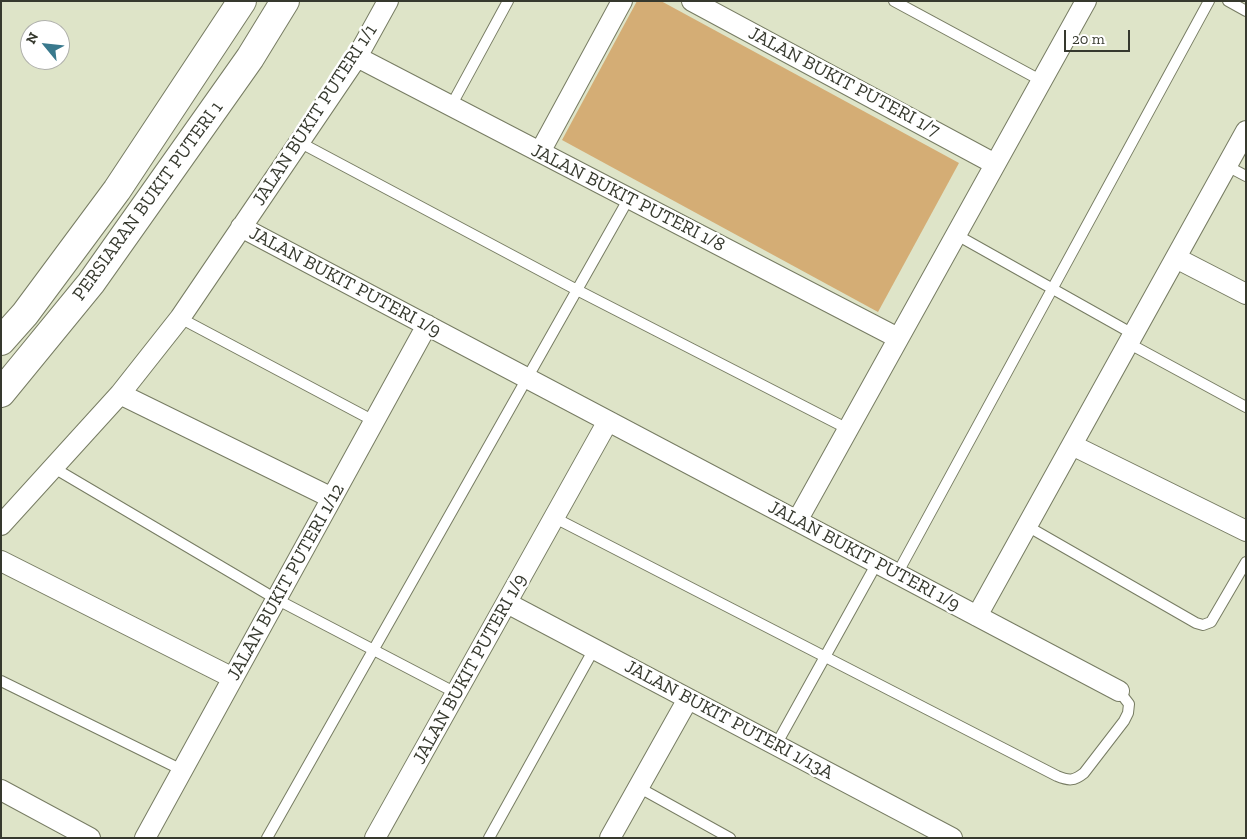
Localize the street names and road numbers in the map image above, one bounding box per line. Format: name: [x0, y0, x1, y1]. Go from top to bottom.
street label: JALAN BUKIT PUTERI 1/1: [248, 20, 382, 210]
street label: JALAN BUKIT PUTERI 1/7: [745, 22, 943, 142]
street label: PERSIARAN BUKIT PUTERI 1: [68, 97, 228, 305]
street label: JALAN BUKIT PUTERI 1/8: [527, 139, 729, 257]
street label: JALAN BUKIT PUTERI 1/9: [245, 222, 445, 342]
street label: JALAN BUKIT PUTERI 1/12: [222, 480, 350, 684]
street label: JALAN BUKIT PUTERI 1/9: [764, 496, 964, 616]
street label: JALAN BUKIT PUTERI 1/9: [408, 570, 532, 768]
street label: JALAN BUKIT PUTERI 1/13A: [621, 655, 837, 785]

